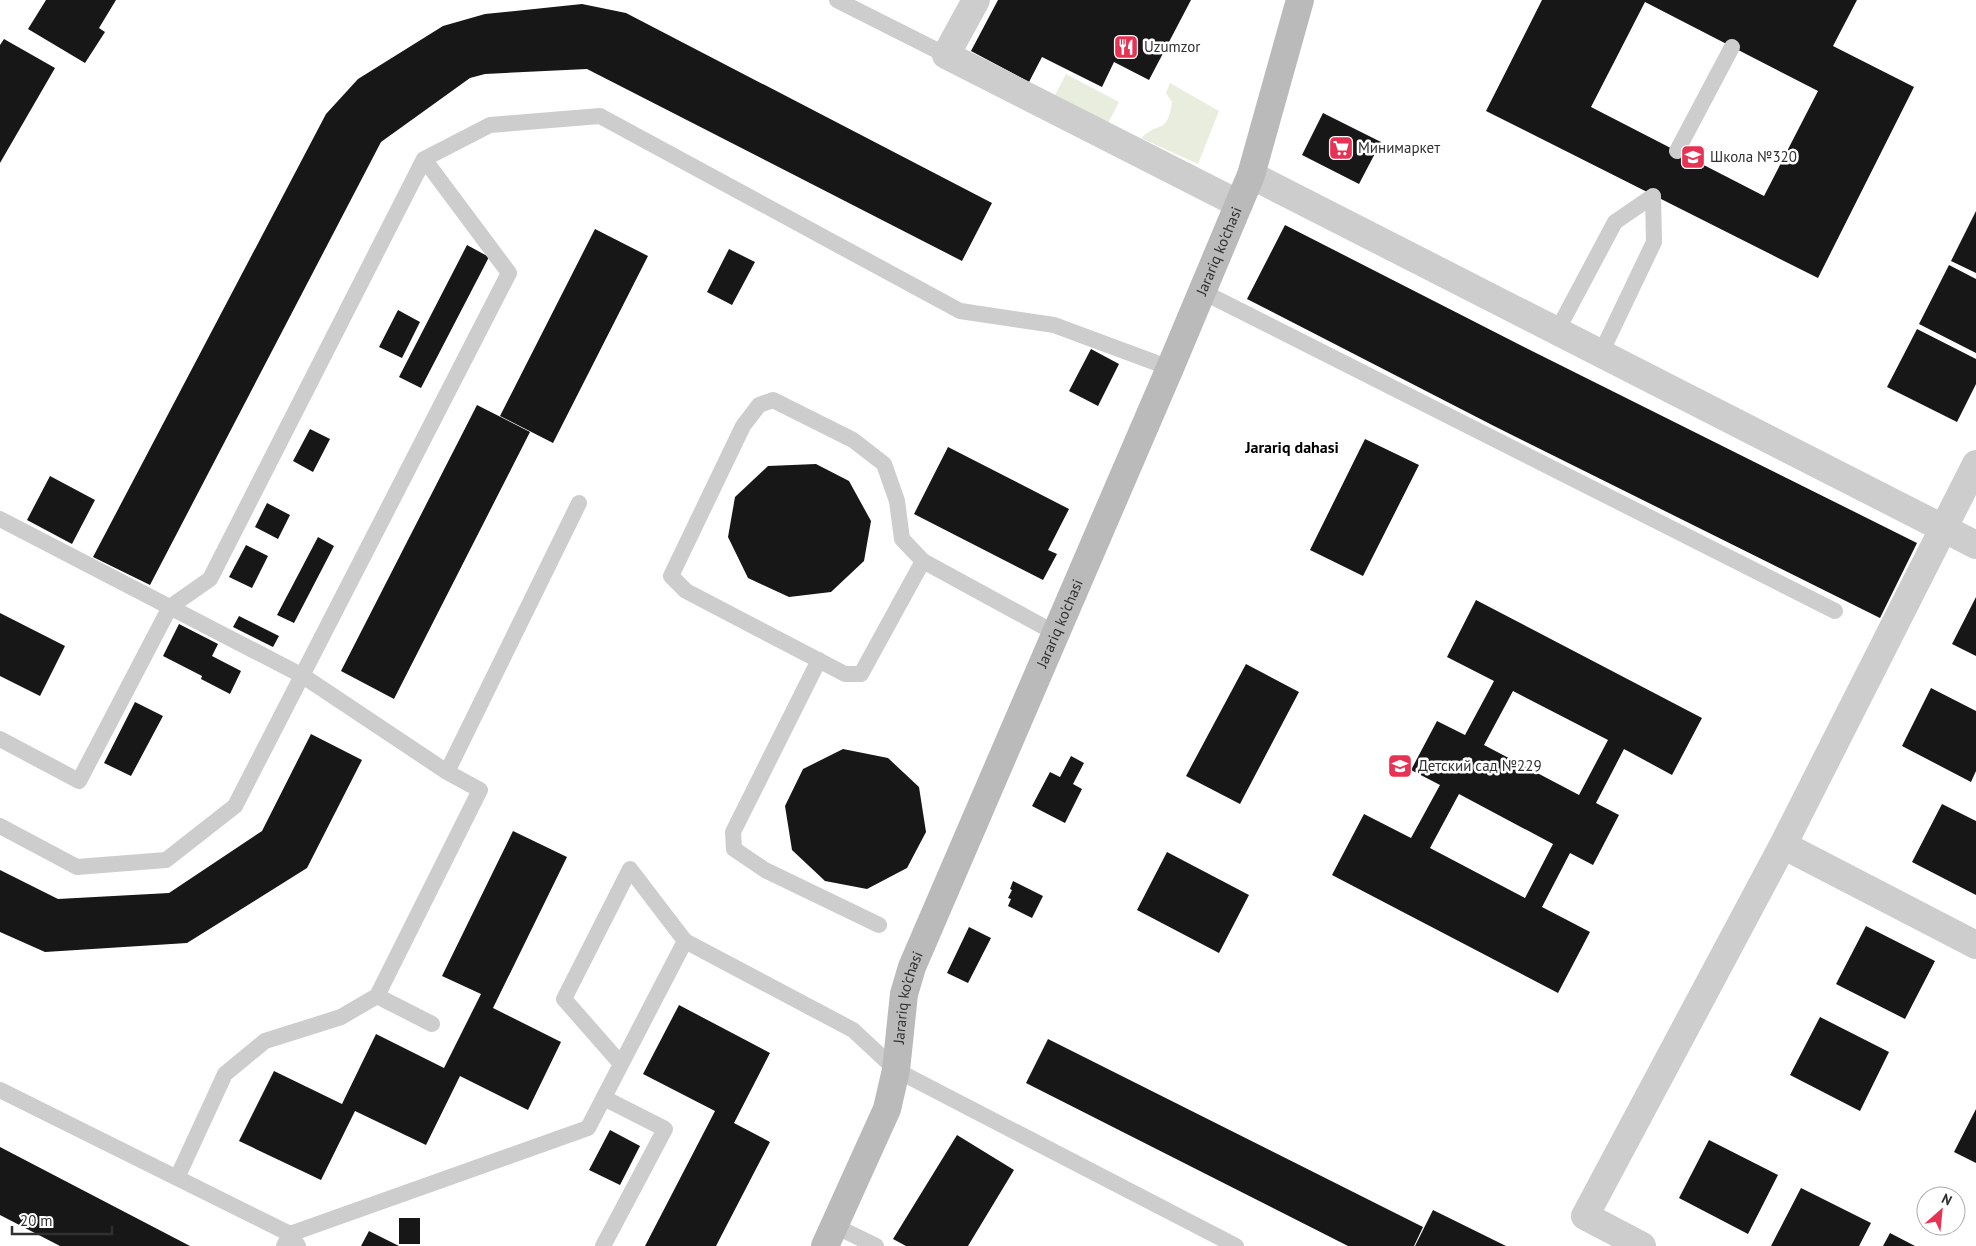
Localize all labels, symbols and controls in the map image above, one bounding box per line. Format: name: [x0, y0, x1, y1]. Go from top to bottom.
restaurant icon: Uzumzor: [1113, 34, 1139, 60]
place label: Uzumzor: [1144, 37, 1200, 56]
supermarket icon: Минимаркет: [1328, 135, 1354, 161]
place label: Минимаркет: [1358, 138, 1440, 157]
school or university icon: Школа №320: [1680, 144, 1706, 170]
place label: Школа №320: [1710, 147, 1797, 166]
street label: Jarariq ko'chasi: [1191, 204, 1246, 299]
district label: Jarariq dahasi: [1244, 437, 1339, 457]
street label: Jarariq ko'chasi: [1032, 576, 1087, 671]
school or university icon: Детский сад №229: [1387, 753, 1413, 779]
place label: Детский сад №229: [1418, 756, 1542, 775]
street label: Jarariq ko'chasi: [889, 948, 927, 1046]
north arrow: [1916, 1186, 1966, 1236]
text: N: [1939, 1189, 1955, 1210]
scale bar: [12, 1204, 112, 1236]
text: 20 m: [20, 1211, 53, 1230]

